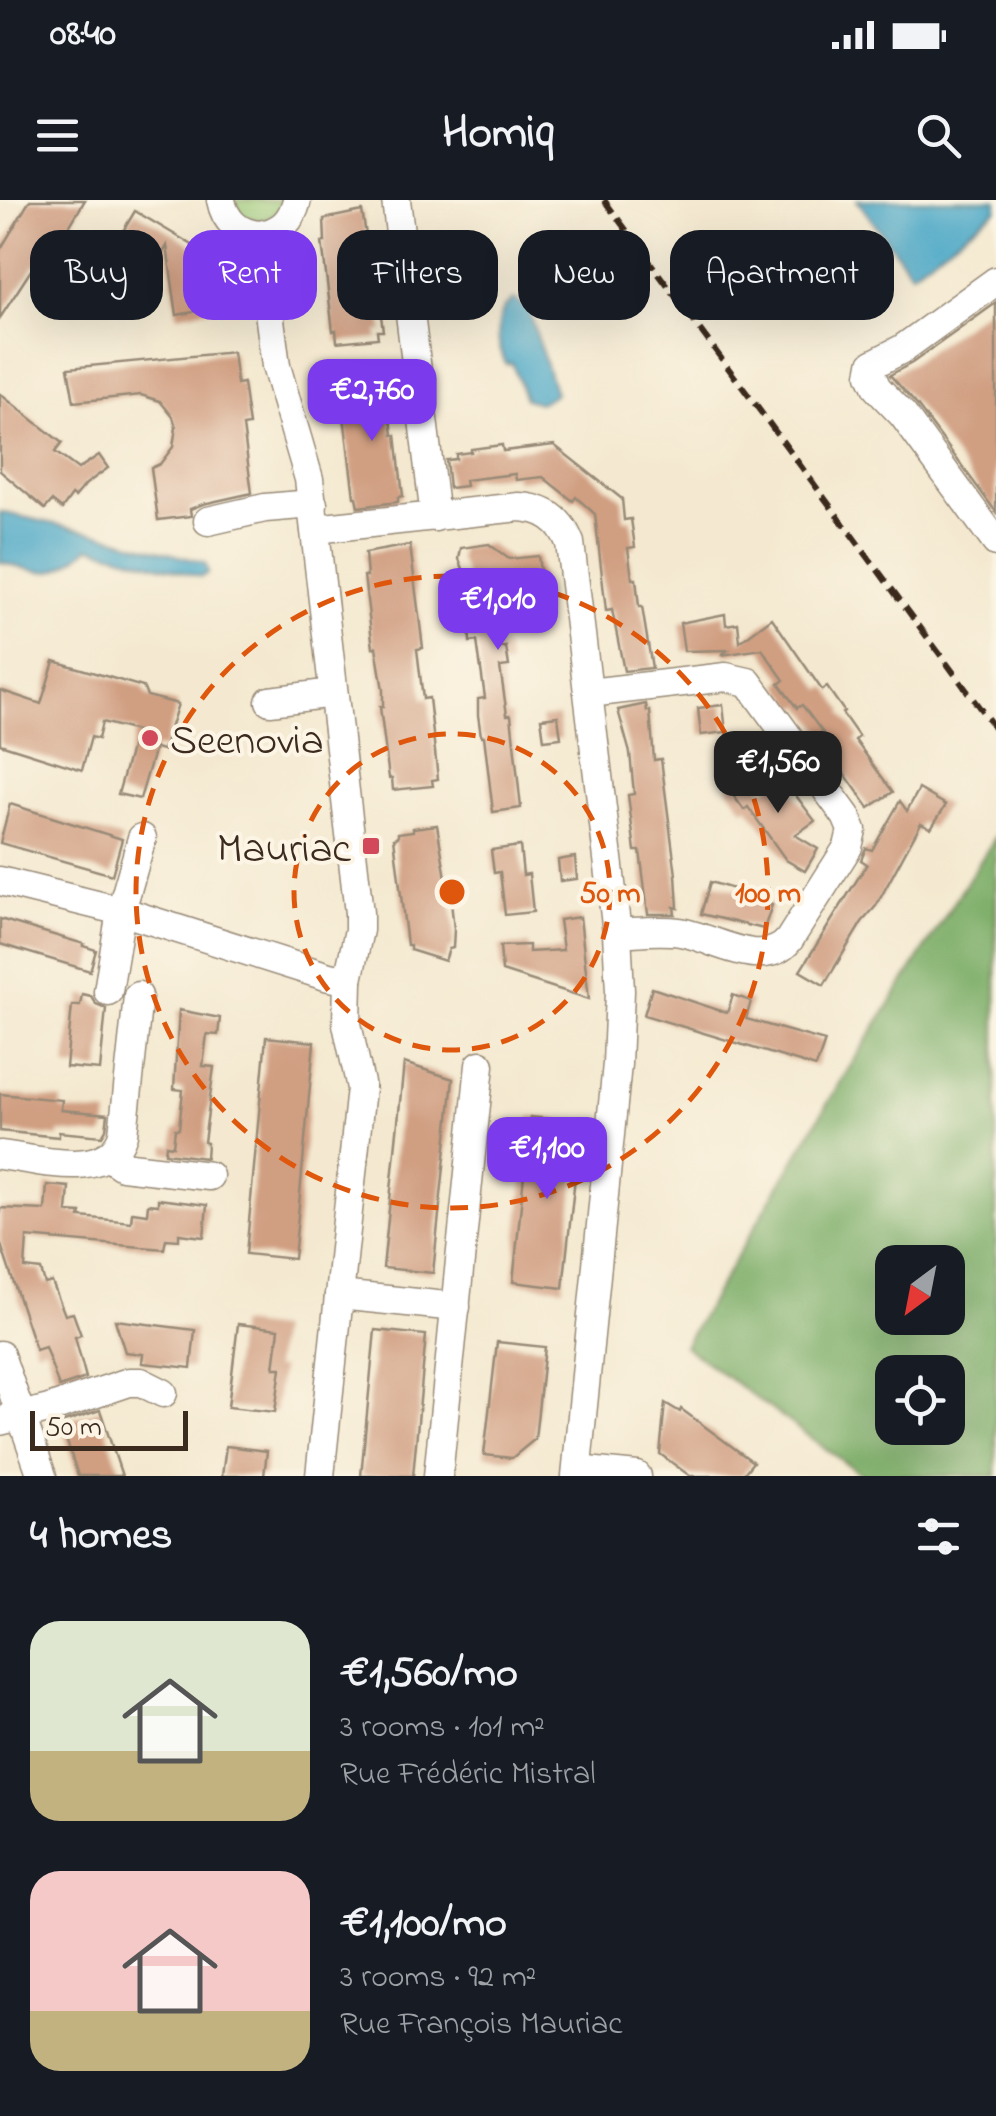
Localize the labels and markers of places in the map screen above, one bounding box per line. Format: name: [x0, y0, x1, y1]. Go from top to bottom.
pin: €2,760: [291, 359, 453, 444]
pin: €1,010: [417, 568, 579, 653]
place label: Seenovia: [170, 712, 324, 773]
marker: Seenovia: [139, 727, 161, 749]
pin: €1,560: [697, 731, 859, 816]
place label: Mauriac: [217, 820, 351, 881]
marker: Mauriac: [360, 835, 382, 857]
centre of rings: [434, 874, 470, 910]
pin: €1,100: [466, 1117, 628, 1202]

